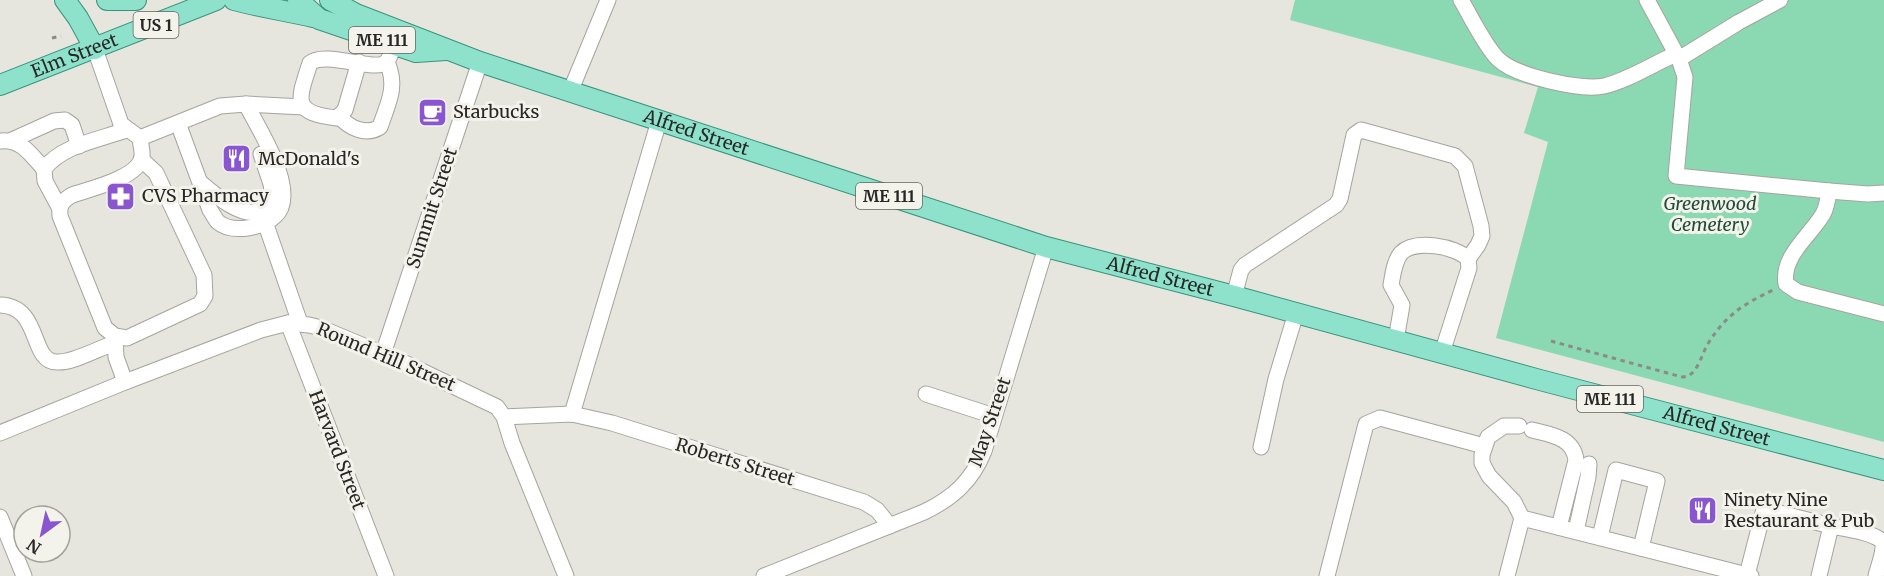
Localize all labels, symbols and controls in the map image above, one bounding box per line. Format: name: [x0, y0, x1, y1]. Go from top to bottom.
road number: US 1: [134, 12, 178, 38]
road number: ME 111: [349, 27, 415, 53]
street label: Elm Street: [28, 28, 121, 83]
cafe icon: Starbucks: [416, 96, 448, 128]
place label: Starbucks: [453, 100, 539, 123]
street label: Alfred Street: [640, 104, 752, 160]
restaurant icon: McDonald's: [221, 143, 253, 175]
street label: Summit Street: [401, 145, 462, 271]
place label: McDonald's: [258, 147, 360, 170]
pharmacy icon: CVS Pharmacy: [105, 180, 137, 212]
road number: ME 111: [856, 183, 922, 209]
place label: CVS Pharmacy: [142, 184, 270, 207]
park label: Greenwood Cemetery: [1664, 192, 1757, 236]
street label: Alfred Street: [1103, 251, 1216, 301]
street label: Round Hill Street: [313, 317, 459, 396]
street label: May Street: [963, 374, 1016, 470]
road number: ME 111: [1577, 386, 1643, 412]
street label: Harvard Street: [304, 387, 371, 513]
street label: Alfred Street: [1660, 400, 1773, 451]
street label: Roberts Street: [673, 432, 797, 491]
place label: Ninety Nine Restaurant & Pub: [1724, 488, 1875, 532]
restaurant icon: Ninety Nine Restaurant & Pub: [1687, 494, 1719, 526]
north arrow: [12, 504, 72, 564]
text: N: [23, 535, 45, 558]

